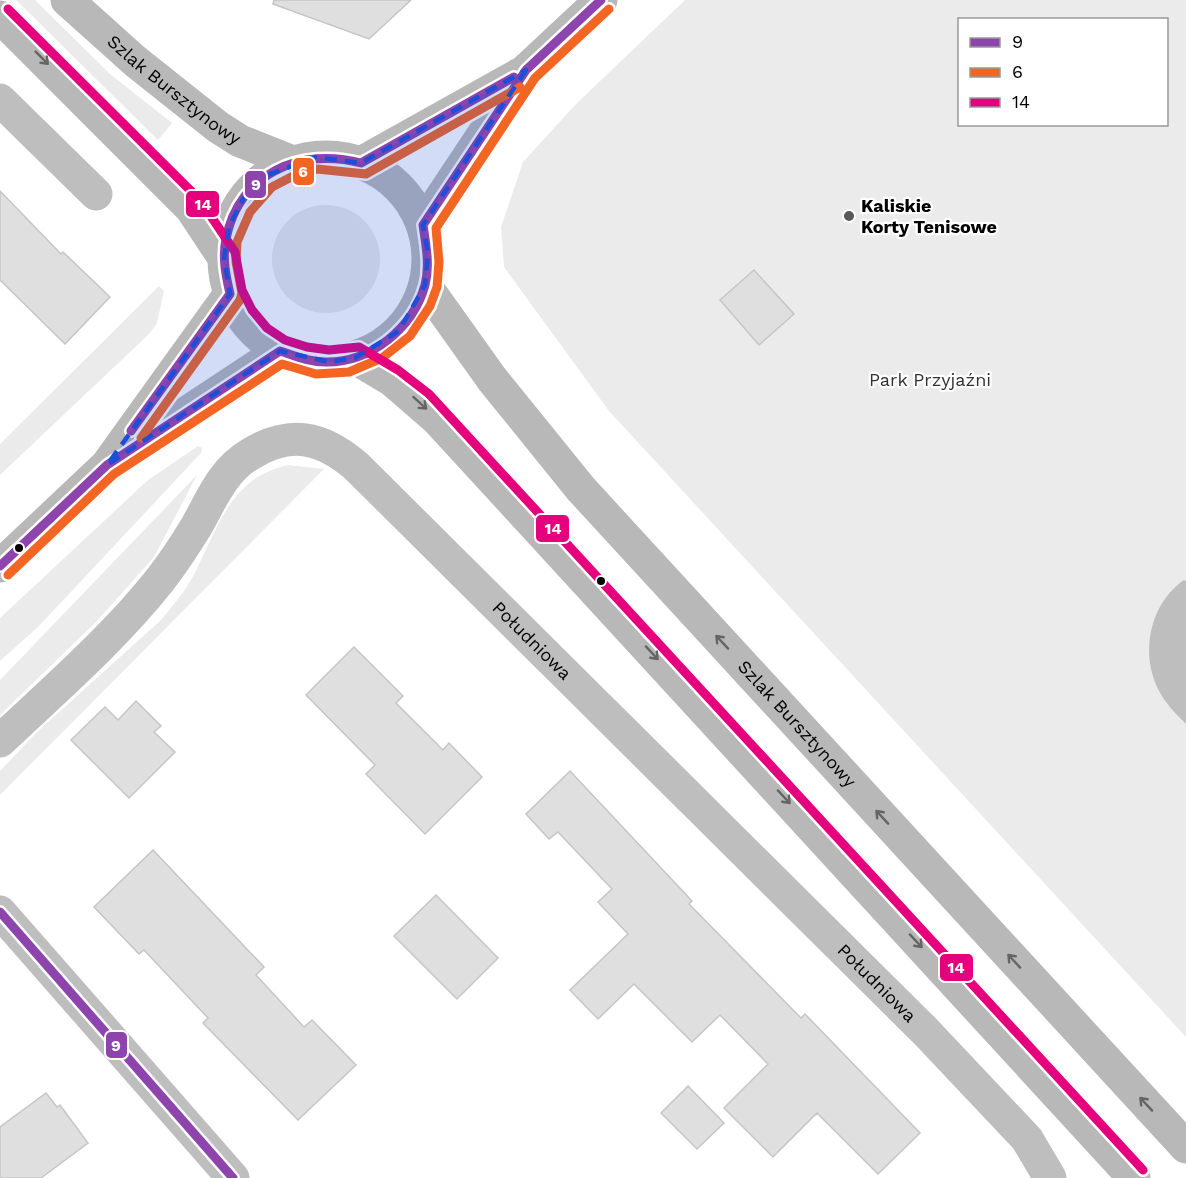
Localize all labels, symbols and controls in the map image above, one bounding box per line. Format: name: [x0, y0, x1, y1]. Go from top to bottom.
legend: [958, 18, 1168, 126]
street label: Szlak Bursztynowy: [103, 30, 246, 149]
text: 9: [1012, 31, 1023, 52]
one-way arrow: [34, 51, 49, 66]
text: 6: [1012, 61, 1023, 82]
text: 14: [1012, 91, 1030, 112]
line badge: 6: [292, 157, 315, 186]
text: 6: [298, 162, 308, 181]
line badge: 9: [244, 170, 267, 199]
text: 9: [251, 175, 261, 194]
line badge: 14: [185, 190, 220, 218]
text: 14: [194, 195, 212, 214]
place label: Kaliskie Korty Tenisowe: [861, 195, 997, 237]
marker: Kaliskie Korty Tenisowe: [842, 209, 856, 223]
park label: Park Przyjaźni: [869, 369, 991, 390]
one-way arrow: [412, 396, 427, 410]
line badge: 14: [535, 514, 570, 543]
text: 14: [544, 519, 562, 538]
unlabelled marker: [13, 542, 25, 554]
unlabelled marker: [595, 575, 607, 587]
street label: Południowa: [489, 597, 576, 684]
one-way arrow: [715, 635, 729, 650]
one-way arrow: [645, 646, 660, 661]
street label: Szlak Bursztynowy: [734, 656, 861, 792]
one-way arrow: [777, 789, 791, 804]
one-way arrow: [876, 810, 890, 825]
one-way arrow: [909, 933, 923, 948]
street label: Południowa: [833, 939, 921, 1026]
line badge: 14: [939, 953, 974, 982]
one-way arrow: [1007, 953, 1022, 968]
text: 14: [947, 958, 965, 977]
line badge: 9: [105, 1031, 128, 1059]
text: 9: [111, 1036, 121, 1055]
one-way arrow: [1140, 1097, 1154, 1112]

